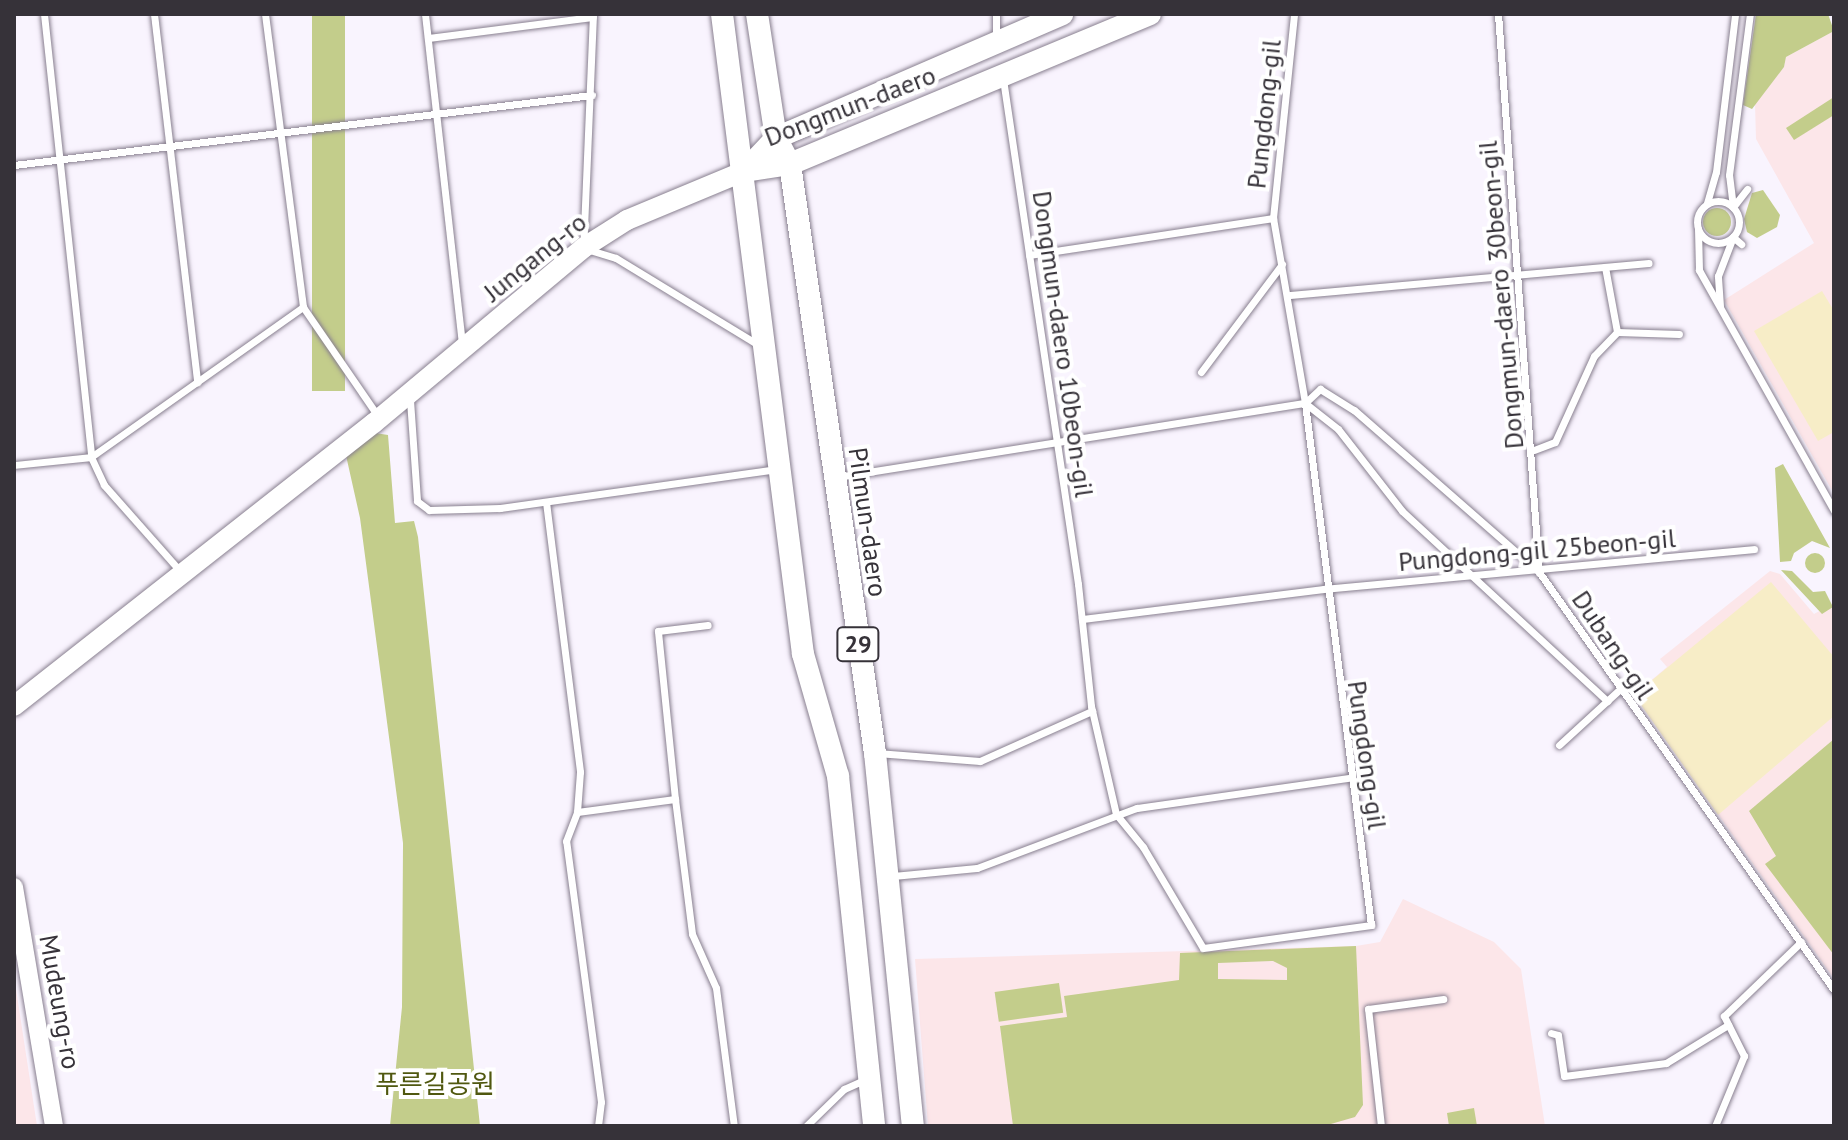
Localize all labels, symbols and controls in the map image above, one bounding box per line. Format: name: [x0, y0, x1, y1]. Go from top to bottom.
street label: Pungdong-gil: [1241, 38, 1287, 190]
street label: Dongmun-daero: [760, 59, 940, 153]
street label: Dongmun-daero 30beon-gil: [1472, 140, 1530, 450]
street label: Dongmun-daero 10beon-gil: [1026, 189, 1100, 499]
street label: Jungang-ro: [477, 206, 593, 308]
street label: Pilmun-daero: [842, 445, 894, 599]
street label: Pungdong-gil 25beon-gil: [1397, 522, 1677, 578]
street label: Dubang-gil: [1565, 585, 1661, 705]
road number: 29: [836, 624, 880, 664]
street label: Pungdong-gil: [1341, 679, 1393, 831]
street label: Mudeung-ro: [33, 932, 87, 1072]
park label: 푸른길공원: [375, 1068, 495, 1100]

